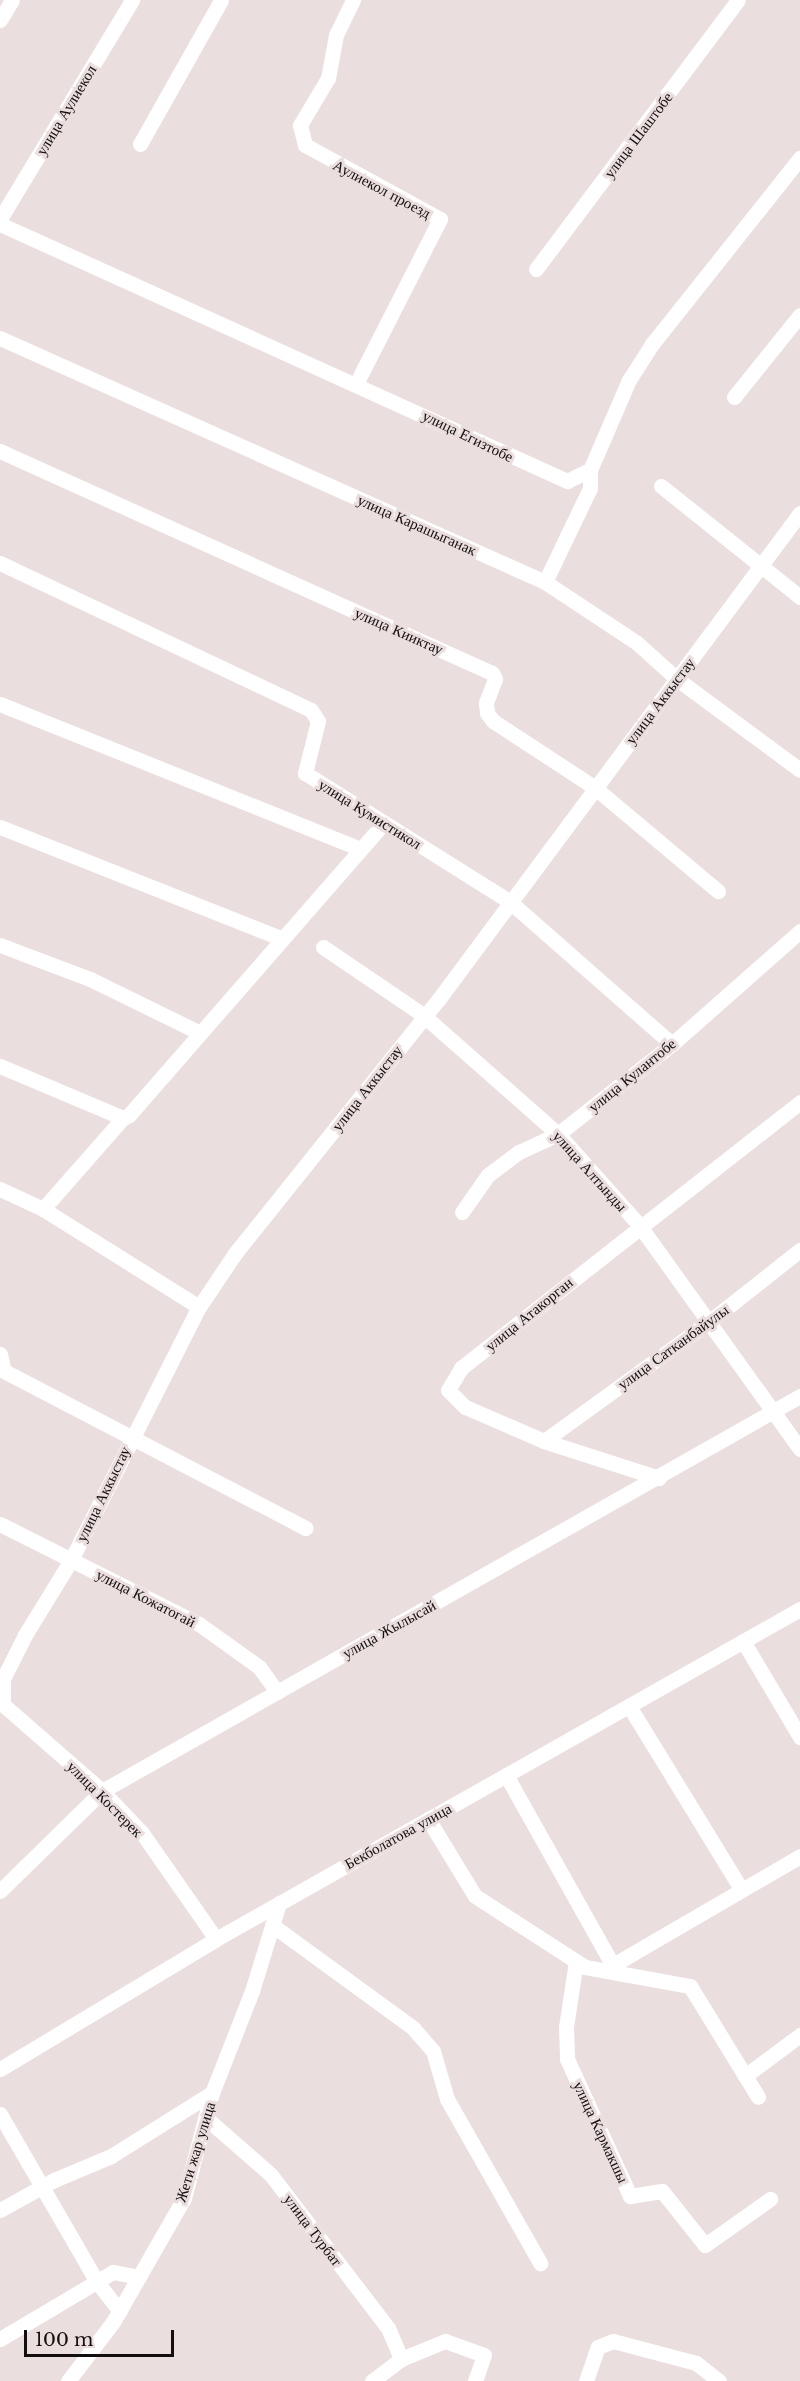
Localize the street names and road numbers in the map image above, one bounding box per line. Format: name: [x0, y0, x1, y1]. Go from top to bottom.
street label: улица Аулиекол: [32, 62, 100, 158]
street label: улица Шаштобе: [600, 89, 676, 181]
street label: Аулиекол проезд: [330, 156, 434, 222]
street label: улица Егизтобе: [420, 406, 516, 466]
street label: улица Карашыганак: [355, 491, 479, 559]
street label: улица Кииктау: [352, 604, 446, 658]
street label: улица Аккыстау: [622, 654, 698, 748]
street label: улица Кумистикол: [315, 775, 425, 853]
street label: улица Кулантобе: [585, 1034, 679, 1116]
street label: улица Аккыстау: [328, 1042, 406, 1134]
street label: улица Алтынды: [549, 1127, 631, 1215]
street label: улица Атакорган: [482, 1273, 576, 1355]
street label: улица Сатканбайулы: [614, 1301, 732, 1393]
street label: улица Аккыстау: [72, 1443, 134, 1545]
street label: улица Кожатогай: [93, 1565, 199, 1631]
street label: улица Жылысай: [339, 1596, 439, 1662]
street label: улица Костерек: [63, 1757, 147, 1841]
street label: Бекболатова улица: [341, 1799, 455, 1873]
street label: улица Кармакшы: [570, 2078, 632, 2186]
street label: Жети жар улица: [171, 2100, 219, 2204]
street label: улица Турбат: [280, 2191, 346, 2269]

